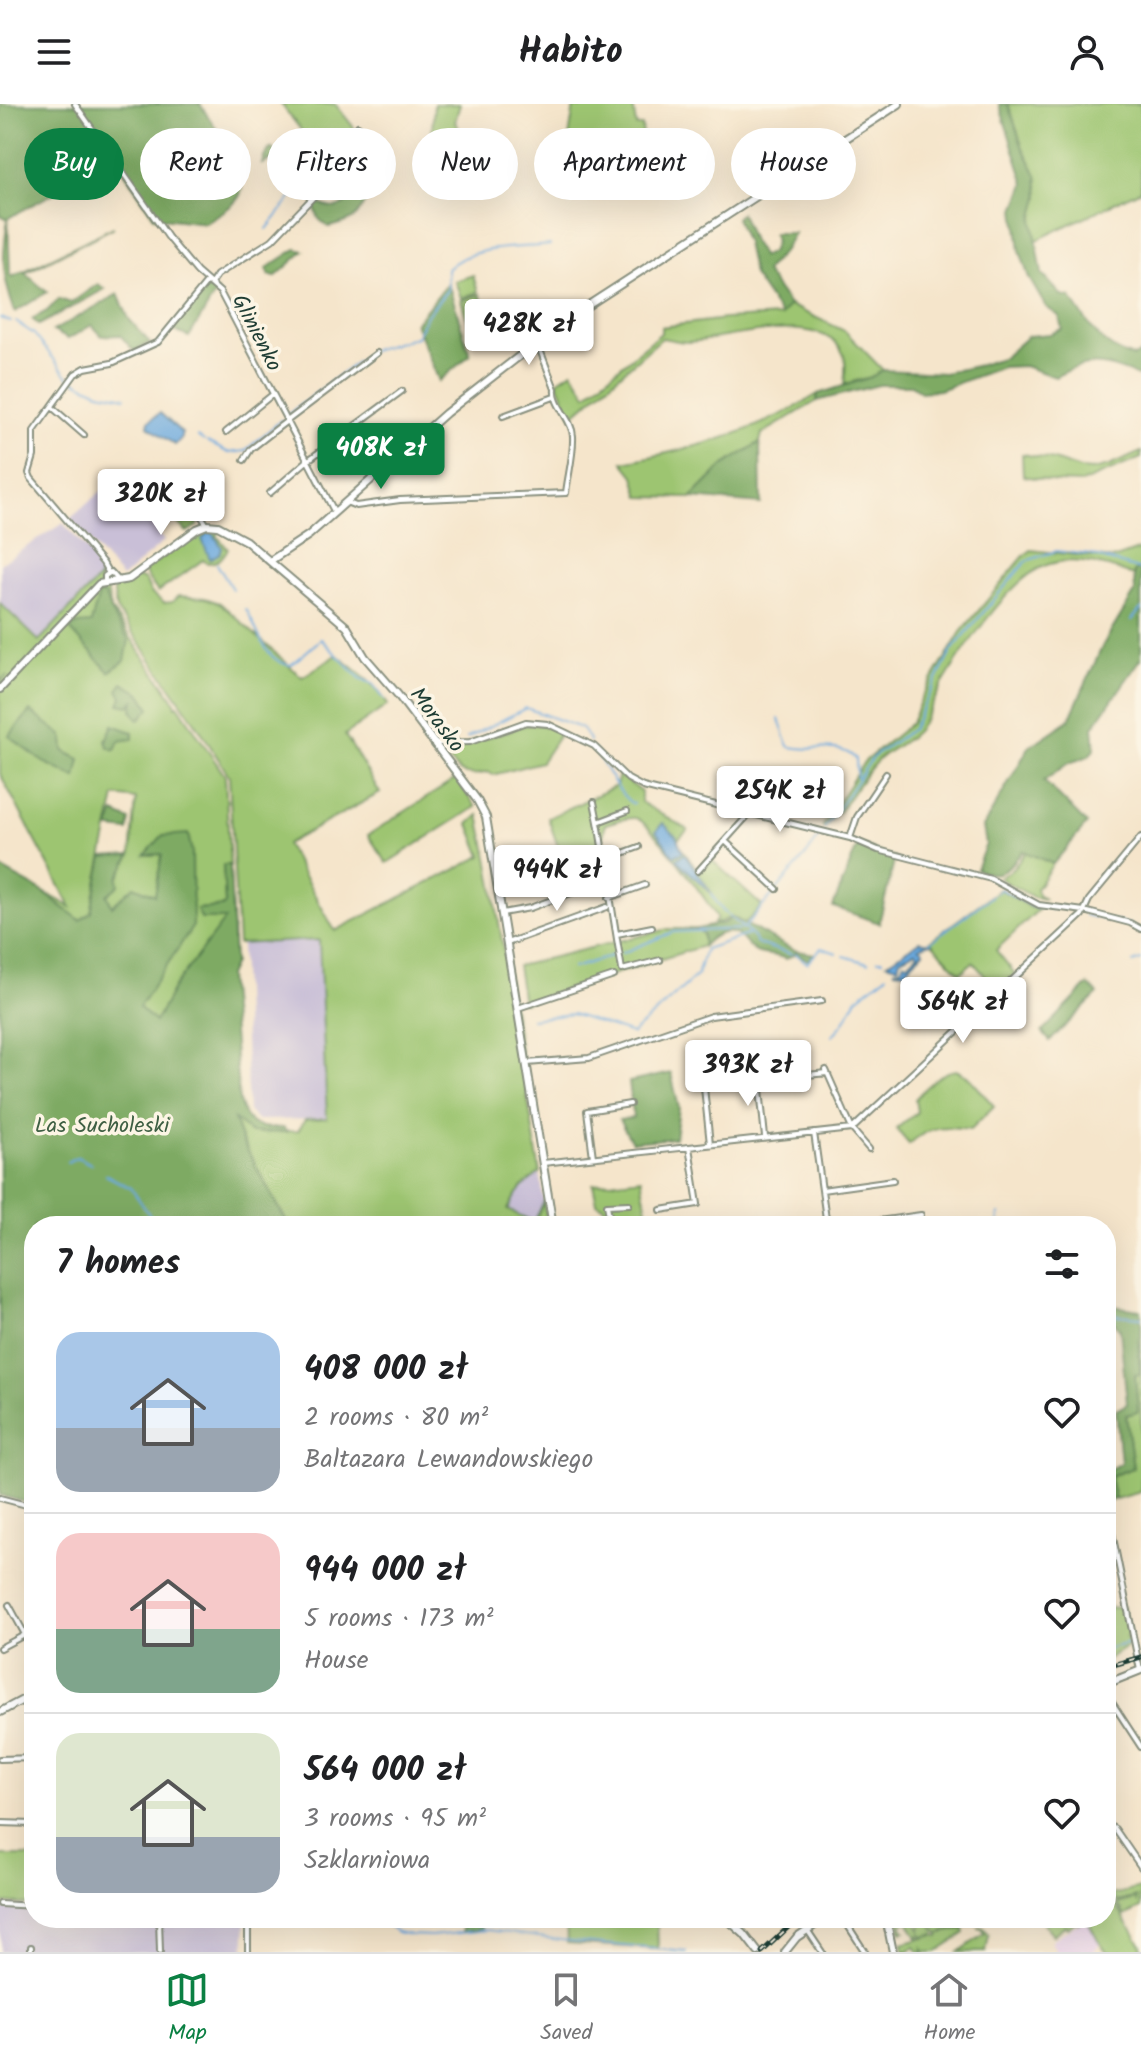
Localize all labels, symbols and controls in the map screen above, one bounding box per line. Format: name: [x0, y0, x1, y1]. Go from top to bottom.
text: Habito: [518, 24, 623, 81]
icon: menu: [32, 30, 76, 74]
icon: person: [1065, 30, 1109, 74]
chip: Buy: [24, 128, 124, 200]
chip: Rent: [140, 128, 251, 200]
chip: Filters: [267, 128, 396, 200]
chip: New: [412, 128, 518, 200]
chip: Apartment: [534, 128, 715, 200]
chip: House: [731, 128, 856, 200]
street label: Glinienko: [221, 288, 290, 378]
pin: 428K zł: [455, 299, 603, 367]
text: 428K zł: [483, 304, 575, 346]
pin: 408K zł: [307, 423, 455, 491]
text: 408K zł: [336, 428, 426, 470]
pin: 320K zł: [87, 469, 235, 537]
text: 320K zł: [116, 474, 206, 516]
street label: Morasko: [400, 680, 472, 761]
pin: 254K zł: [706, 766, 854, 834]
text: 254K zł: [735, 771, 825, 813]
pin: 944K zł: [483, 845, 631, 913]
text: 944K zł: [512, 850, 602, 892]
pin: 564K zł: [889, 977, 1037, 1045]
text: 564K zł: [918, 982, 1008, 1024]
pin: 393K zł: [674, 1040, 822, 1108]
text: 393K zł: [703, 1045, 793, 1087]
park label: Las Sucholeski: [35, 1109, 170, 1144]
text: 7 homes: [56, 1237, 180, 1291]
icon: filters: [1040, 1242, 1084, 1286]
text: 408 000 zł: [304, 1343, 468, 1397]
icon: home: [120, 1364, 216, 1460]
icon: heart: [1040, 1390, 1084, 1434]
text: 2 rooms · 80 m²: [304, 1397, 488, 1439]
text: Baltazara Lewandowskiego: [304, 1439, 593, 1481]
text: 944 000 zł: [304, 1544, 466, 1598]
icon: home: [120, 1565, 216, 1661]
icon: heart: [1040, 1591, 1084, 1635]
text: 5 rooms · 173 m²: [304, 1598, 493, 1640]
text: House: [304, 1640, 368, 1682]
text: 564 000 zł: [304, 1744, 466, 1798]
icon: home: [120, 1765, 216, 1861]
icon: heart: [1040, 1791, 1084, 1835]
text: 3 rooms · 95 m²: [304, 1798, 486, 1840]
text: Szklarniowa: [304, 1840, 430, 1882]
tab: Map: [165, 1968, 209, 2051]
tab: Saved: [540, 1968, 593, 2051]
tab: Home: [923, 1968, 976, 2051]

